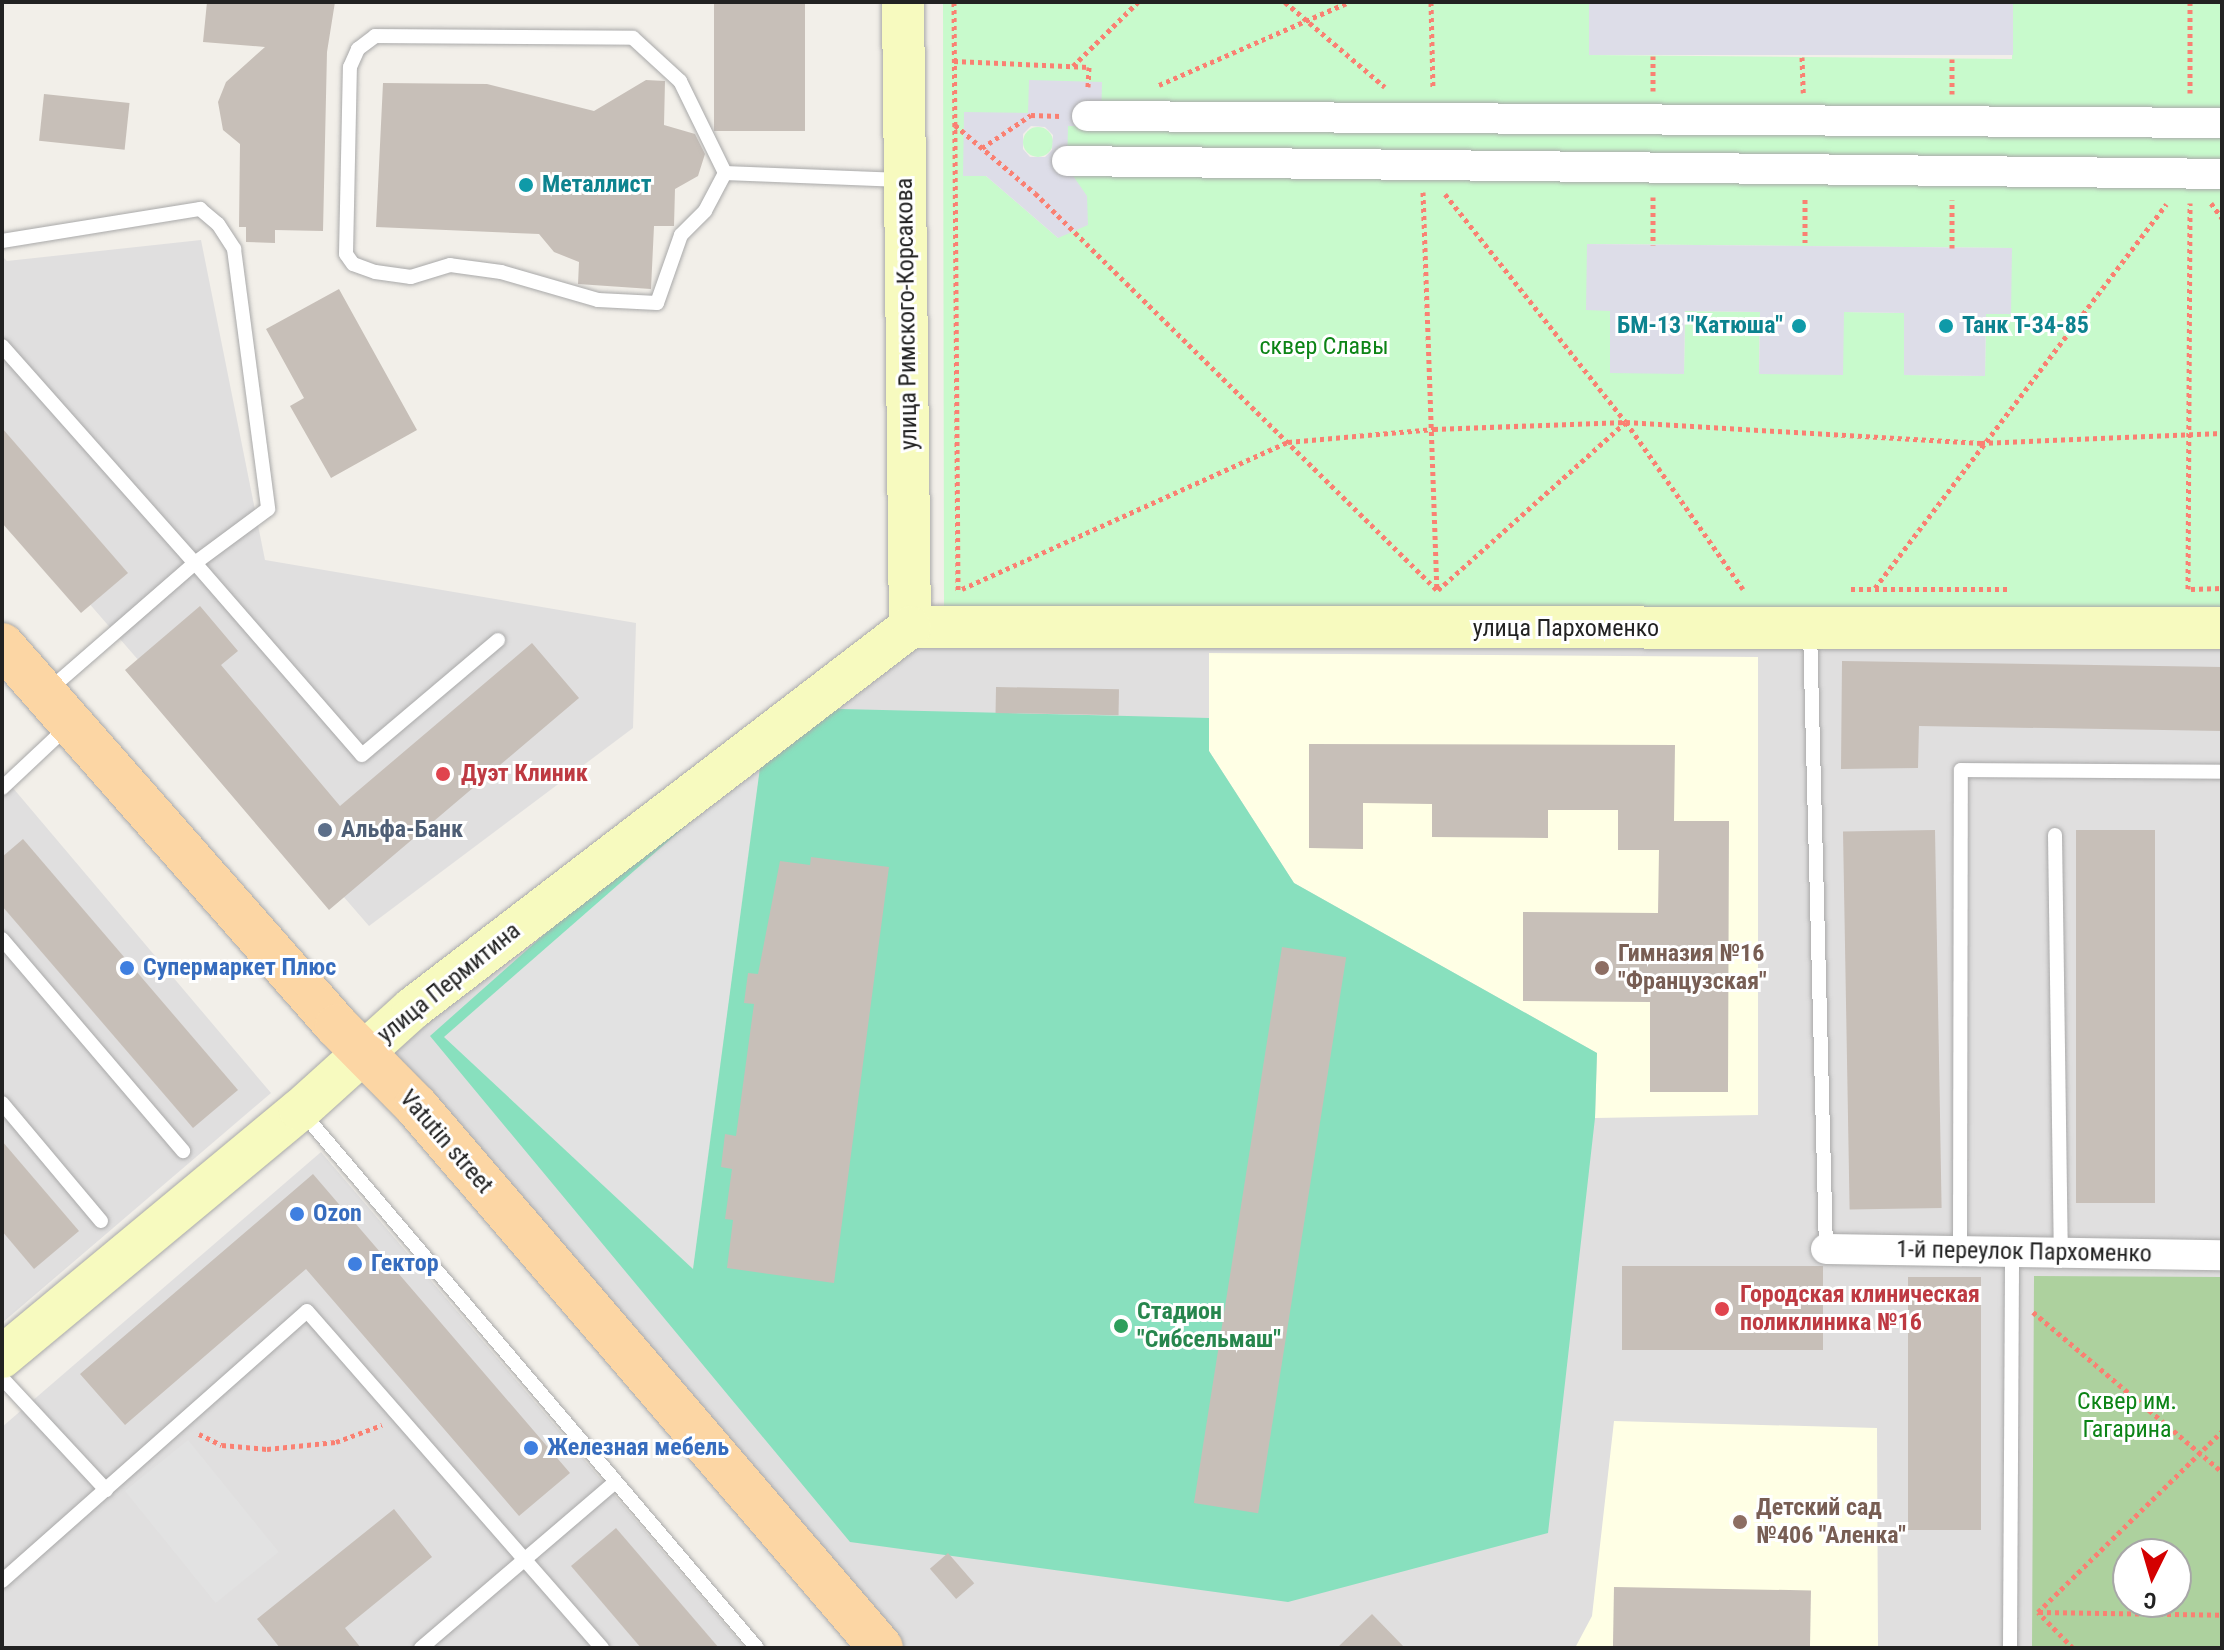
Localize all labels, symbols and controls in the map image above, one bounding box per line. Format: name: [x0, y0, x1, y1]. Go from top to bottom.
place label: Металлист: [542, 171, 652, 199]
marker: Металлист: [517, 176, 535, 194]
street label: улица Римского-Корсакова: [890, 178, 924, 450]
place label: БМ-13 "Катюша": [1617, 312, 1783, 340]
place label: Танк Т-34-85: [1962, 312, 2090, 340]
marker: БМ-13 "Катюша": [1790, 317, 1808, 335]
marker: Танк Т-34-85: [1937, 317, 1955, 335]
park label: сквер Славы: [1259, 333, 1389, 361]
street label: улица Пархоменко: [1473, 615, 1659, 643]
place label: Дуэт Клиник: [461, 760, 588, 788]
marker: Дуэт Клиник: [432, 763, 454, 785]
place label: Альфа-Банк: [341, 816, 463, 844]
marker: Альфа-Банк: [316, 821, 334, 839]
street label: улица Пермитина: [372, 917, 526, 1049]
place label: Гимназия №16 "Французская": [1618, 940, 1767, 996]
place label: Супермаркет Плюс: [143, 954, 336, 982]
marker: Супермаркет Плюс: [118, 959, 136, 977]
marker: Гимназия №16 "Французская": [1593, 959, 1611, 977]
street label: Vatutin street: [393, 1084, 499, 1200]
place label: Ozon: [313, 1200, 362, 1228]
marker: Ozon: [288, 1205, 306, 1223]
street label: 1-й переулок Пархоменко: [1896, 1235, 2152, 1269]
place label: Гектор: [371, 1250, 439, 1278]
marker: Гектор: [346, 1255, 364, 1273]
place label: Городская клиническая поликлиника №16: [1740, 1281, 1980, 1337]
place label: Стадион "Сибсельмаш": [1137, 1298, 1281, 1354]
marker: Городская клиническая поликлиника №16: [1711, 1298, 1733, 1320]
marker: Стадион "Сибсельмаш": [1112, 1317, 1130, 1335]
park label: Сквер им. Гагарина: [2077, 1388, 2177, 1444]
place label: Железная мебель: [547, 1434, 729, 1462]
marker: Железная мебель: [522, 1439, 540, 1457]
place label: Детский сад №406 "Аленка": [1756, 1494, 1906, 1550]
marker: Детский сад №406 "Аленка": [1731, 1513, 1749, 1531]
north arrow: [2112, 1538, 2192, 1618]
text: С: [2143, 1587, 2157, 1613]

